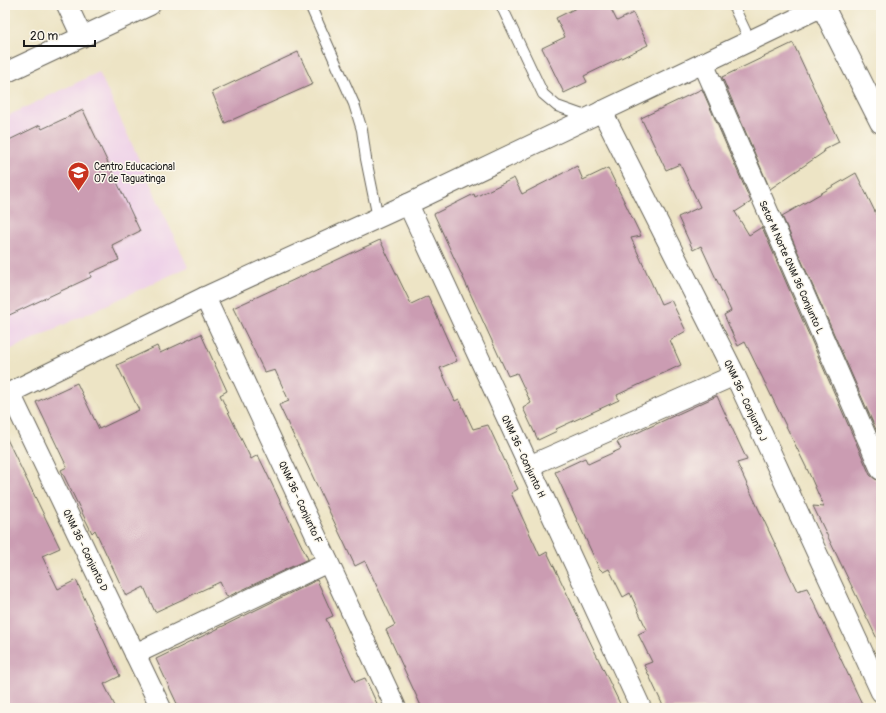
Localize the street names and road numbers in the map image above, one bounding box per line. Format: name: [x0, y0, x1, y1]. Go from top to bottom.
street label: Setor M Norte QNM 36 Conjunto L: [756, 199, 826, 336]
street label: QNM 36 - Conjunto J: [721, 358, 769, 443]
street label: QNM 36 - Conjunto H: [499, 413, 548, 500]
street label: QNM 36 - Conjunto F: [276, 459, 324, 546]
street label: QNM 36 - Conjunto D: [60, 507, 110, 593]

